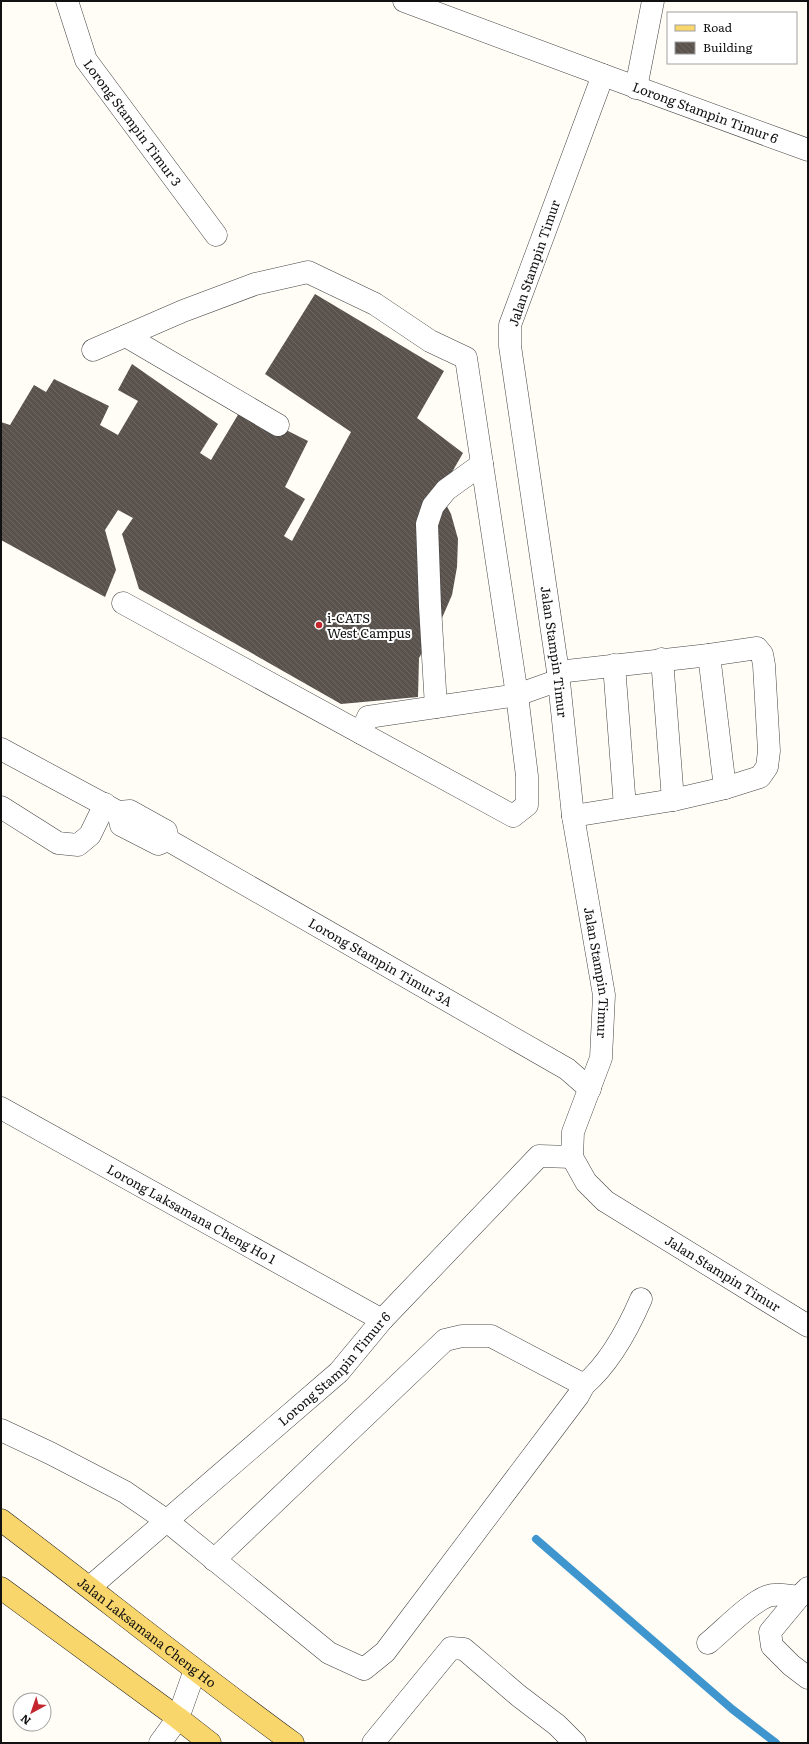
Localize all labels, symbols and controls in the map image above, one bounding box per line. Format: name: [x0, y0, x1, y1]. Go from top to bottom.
legend: [667, 12, 797, 64]
text: Road: [703, 18, 733, 36]
text: Building: [703, 38, 753, 56]
street label: Lorong Stampin Timur 3: [79, 55, 186, 190]
street label: Lorong Stampin Timur 6: [630, 77, 781, 147]
street label: Jalan Stampin Timur: [503, 196, 564, 328]
street label: Jalan Stampin Timur: [536, 585, 573, 719]
place label: i-CATS West Campus: [327, 608, 411, 642]
marker: i-CATS West Campus: [314, 620, 324, 630]
street label: Jalan Stampin Timur: [580, 905, 614, 1040]
street label: Lorong Stampin Timur 3A: [305, 913, 457, 1011]
street label: Lorong Laksamana Cheng Ho 1: [104, 1159, 280, 1268]
street label: Jalan Stampin Timur: [662, 1230, 785, 1316]
street label: Lorong Stampin Timur 6: [274, 1307, 394, 1430]
street label: Jalan Laksamana Cheng Ho: [74, 1572, 221, 1692]
north arrow: [12, 1692, 52, 1732]
text: N: [16, 1711, 34, 1730]

